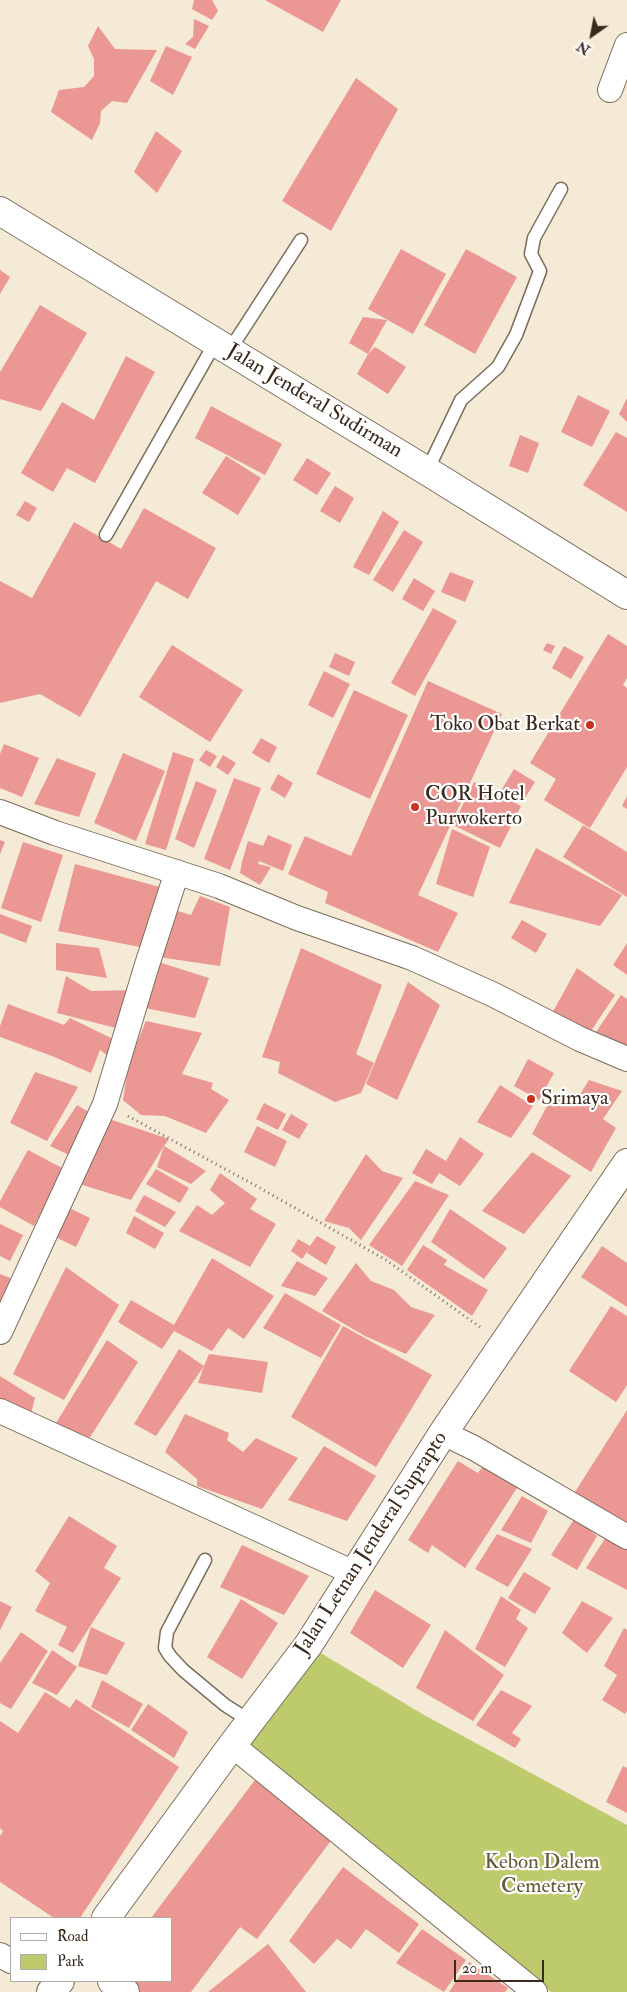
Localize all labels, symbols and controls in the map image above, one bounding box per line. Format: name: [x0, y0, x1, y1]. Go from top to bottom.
north arrow: [567, 10, 617, 60]
text: N: [574, 37, 593, 59]
street label: Jalan Jenderal Sudirman: [221, 339, 407, 465]
place label: Toko Obat Berkat: [430, 712, 580, 738]
marker: Toko Obat Berkat: [584, 719, 596, 731]
place label: COR Hotel Purwokerto: [425, 782, 525, 832]
marker: COR Hotel Purwokerto: [409, 801, 421, 813]
place label: Srimaya: [541, 1086, 609, 1112]
marker: Srimaya: [525, 1093, 537, 1105]
street label: Jalan Letnan Jenderal Suprapto: [290, 1428, 454, 1660]
park label: Kebon Dalem Cemetery: [485, 1850, 599, 1900]
legend: [10, 1917, 172, 1982]
text: Road: [57, 1927, 88, 1946]
scale bar: [457, 1950, 547, 1982]
text: Park: [57, 1952, 84, 1971]
text: 20 m: [462, 1959, 492, 1978]

